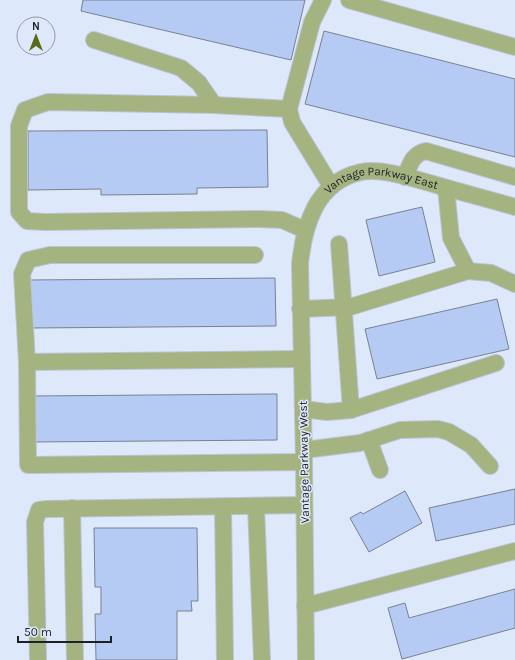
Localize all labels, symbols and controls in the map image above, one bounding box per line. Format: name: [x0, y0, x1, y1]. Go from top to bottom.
north arrow: [16, 16, 56, 56]
text: N: [32, 20, 40, 33]
street label: Vantage Parkway East: [321, 164, 441, 197]
street label: Vantage Parkway West: [296, 400, 312, 523]
scale bar: [18, 618, 111, 644]
text: 50 m: [24, 625, 52, 639]

